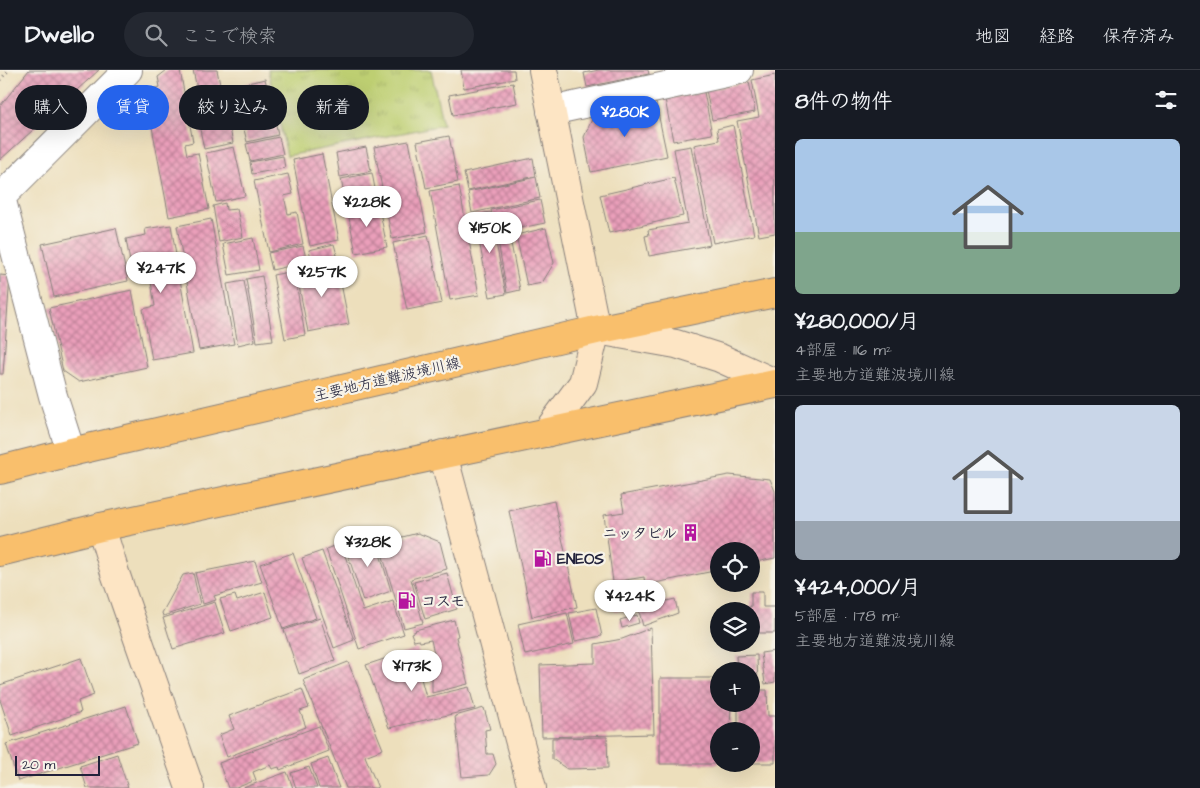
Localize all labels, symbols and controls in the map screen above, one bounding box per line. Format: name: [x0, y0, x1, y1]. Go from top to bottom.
search box: [124, 12, 474, 57]
text: Dwello: [25, 18, 94, 52]
icon: search: [142, 21, 170, 49]
text: ここで検索: [182, 23, 277, 50]
text: 地図: [975, 24, 1011, 49]
text: 経路: [1039, 24, 1075, 49]
text: 保存済み: [1103, 24, 1175, 49]
chip: 購入: [15, 85, 87, 130]
chip: 賃貸: [97, 85, 169, 130]
chip: 絞り込み: [179, 85, 287, 130]
chip: 新着: [297, 85, 369, 130]
icon: filters: [1152, 86, 1180, 114]
text: 8件の物件: [795, 87, 893, 116]
pin: ¥280K: [590, 96, 660, 138]
text: ¥280K: [601, 101, 649, 123]
icon: home: [943, 172, 1033, 262]
pin: ¥228K: [332, 186, 402, 228]
text: ¥228K: [344, 191, 390, 213]
pin: ¥150K: [455, 212, 525, 254]
text: ¥150K: [469, 217, 511, 239]
pin: ¥247K: [126, 252, 196, 294]
pin: ¥257K: [287, 256, 357, 298]
text: ¥247K: [137, 257, 185, 279]
text: ¥257K: [298, 261, 346, 283]
text: ¥280,000/月: [795, 307, 919, 336]
text: 4部屋 · 116 m²: [795, 339, 892, 361]
street label: 主要地方道難波境川線: [312, 352, 463, 407]
text: 主要地方道難波境川線: [795, 364, 955, 386]
icon: home: [943, 437, 1033, 527]
place label: ニッタビル: [603, 523, 677, 544]
building icon: ニッタビル: [681, 523, 701, 543]
pin: ¥328K: [333, 526, 403, 568]
text: ¥328K: [345, 531, 391, 553]
map controls: [710, 542, 760, 772]
button: locate: [710, 542, 760, 592]
fuel station icon: ENEOS: [533, 549, 553, 569]
place label: ENEOS: [557, 549, 604, 570]
text: ¥424,000/月: [795, 573, 921, 602]
pin: ¥424K: [595, 580, 665, 622]
text: ¥424K: [605, 585, 655, 607]
fuel station icon: コスモ: [397, 591, 417, 611]
place label: コスモ: [421, 591, 465, 612]
button: layers: [710, 602, 760, 652]
text: 5部屋 · 178 m²: [795, 605, 901, 627]
text: 主要地方道難波境川線: [795, 630, 955, 652]
pin: ¥173K: [377, 650, 447, 692]
text: ¥173K: [393, 655, 431, 677]
button: +: [710, 662, 760, 712]
button: −: [710, 722, 760, 772]
scale bar: [15, 753, 100, 776]
text: 20 m: [22, 755, 55, 775]

